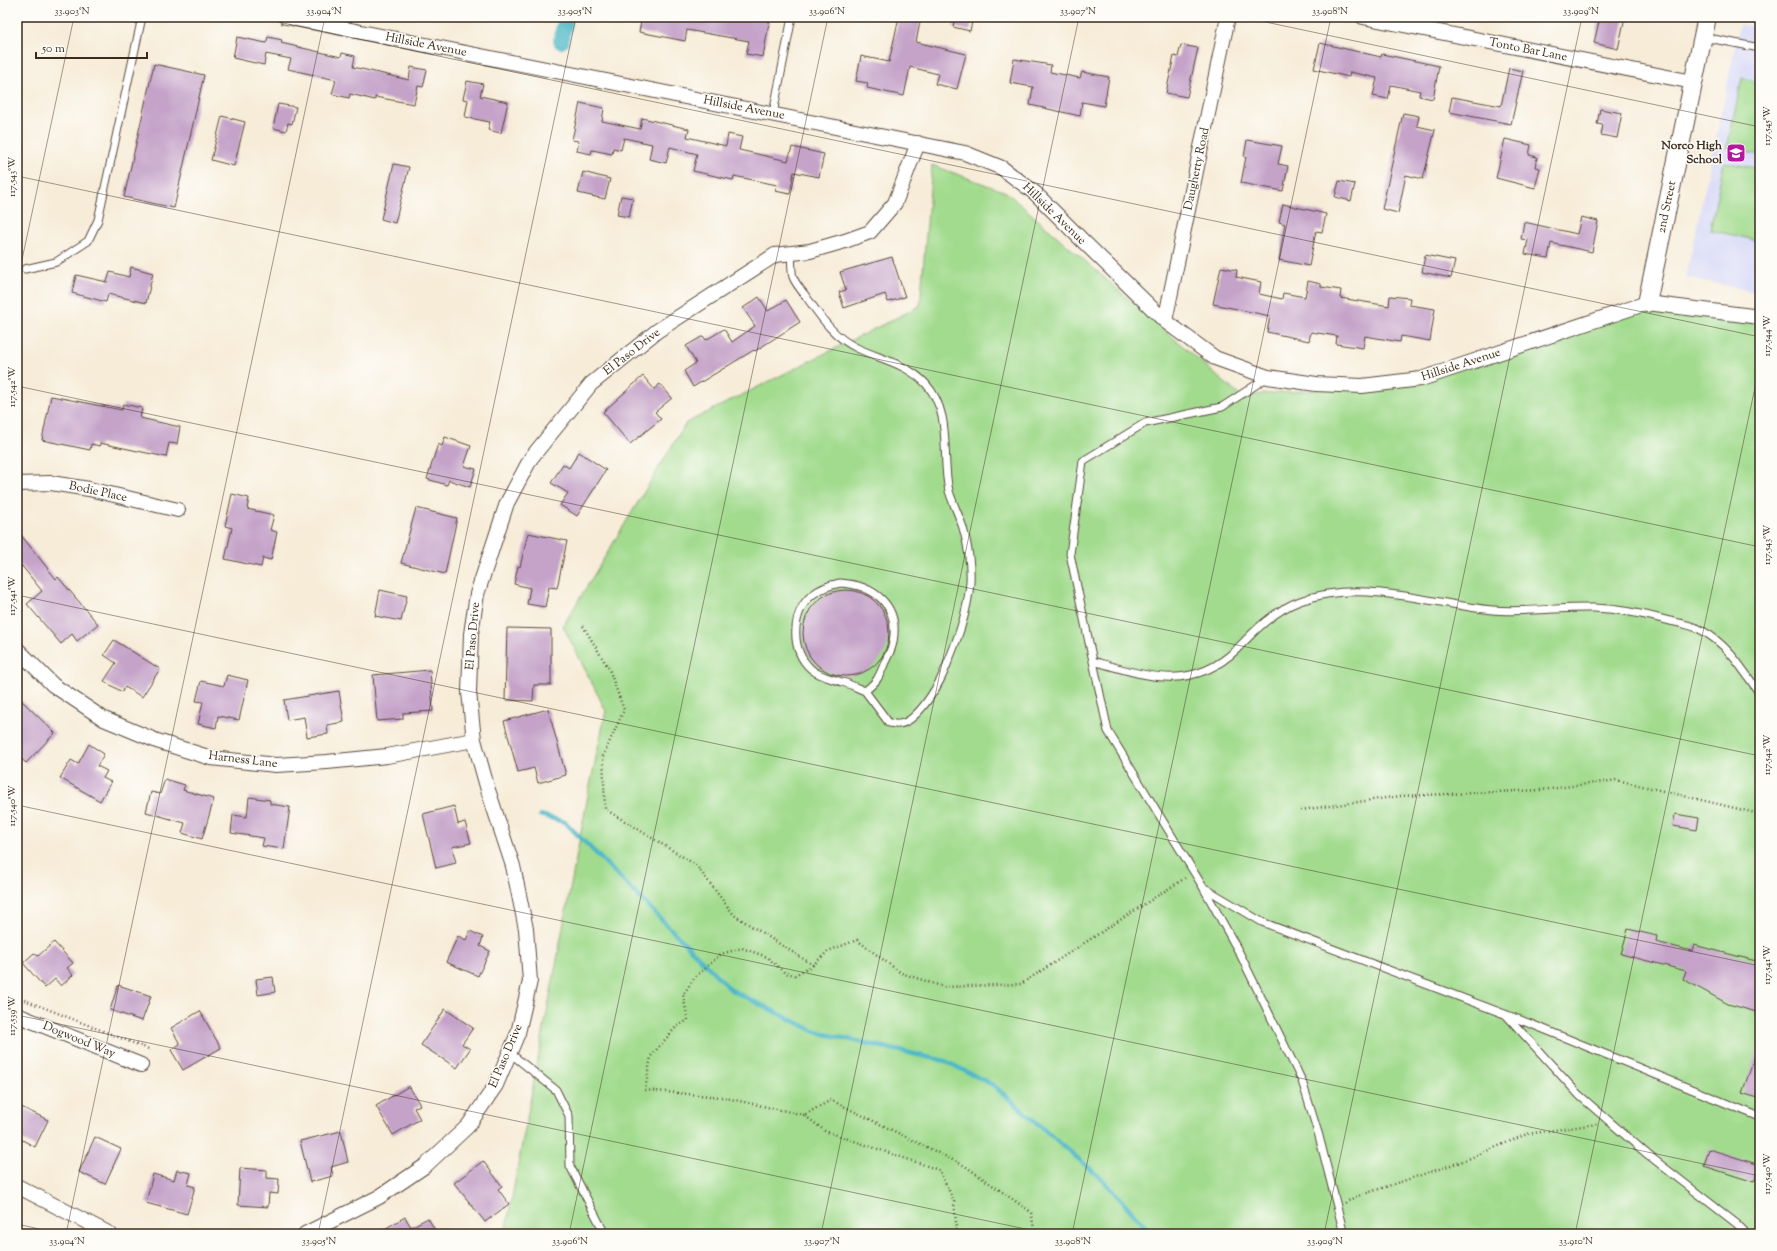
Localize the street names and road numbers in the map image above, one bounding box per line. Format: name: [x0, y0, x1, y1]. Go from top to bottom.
street label: Hillside Avenue: [384, 28, 469, 62]
street label: Tonto Bar Lane: [1487, 34, 1569, 66]
street label: Hillside Avenue: [702, 91, 787, 125]
street label: Daugherty Road: [1179, 126, 1215, 212]
street label: Hillside Avenue: [1018, 179, 1090, 249]
street label: 2nd Street: [1653, 179, 1681, 235]
street label: El Paso Drive: [600, 324, 665, 380]
street label: Hillside Avenue: [1419, 344, 1503, 386]
street label: Bodie Place: [67, 477, 129, 507]
street label: El Paso Drive: [461, 601, 485, 671]
street label: Harness Lane: [208, 747, 279, 773]
street label: Dogwood Way: [40, 1017, 118, 1063]
street label: El Paso Drive: [484, 1021, 528, 1091]

